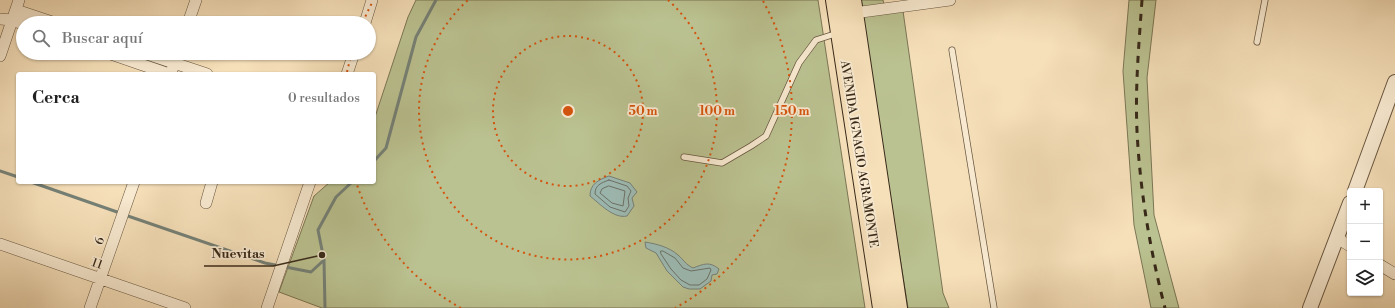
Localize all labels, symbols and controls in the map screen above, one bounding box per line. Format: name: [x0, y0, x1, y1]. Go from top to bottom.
search box: [16, 16, 376, 60]
icon: search: [30, 27, 52, 49]
text: Buscar aquí: [62, 29, 143, 48]
street label: AVENIDA IGNACIO AGRAMONTE: [837, 58, 881, 249]
text: Cerca: [32, 87, 80, 109]
text: 0 resultados: [288, 90, 360, 106]
centre of rings: [561, 104, 575, 118]
text: 50 m: [628, 104, 658, 119]
text: 100 m: [699, 104, 735, 119]
text: 150 m: [775, 104, 809, 119]
map controls: [1347, 188, 1383, 296]
button: +: [1347, 188, 1383, 224]
button: −: [1347, 224, 1383, 260]
street label: 6: [92, 235, 108, 247]
callout: Nuevitas: [204, 241, 273, 266]
text: Nuevitas: [211, 246, 265, 262]
street label: 11: [89, 255, 105, 273]
button: layers: [1347, 260, 1383, 296]

